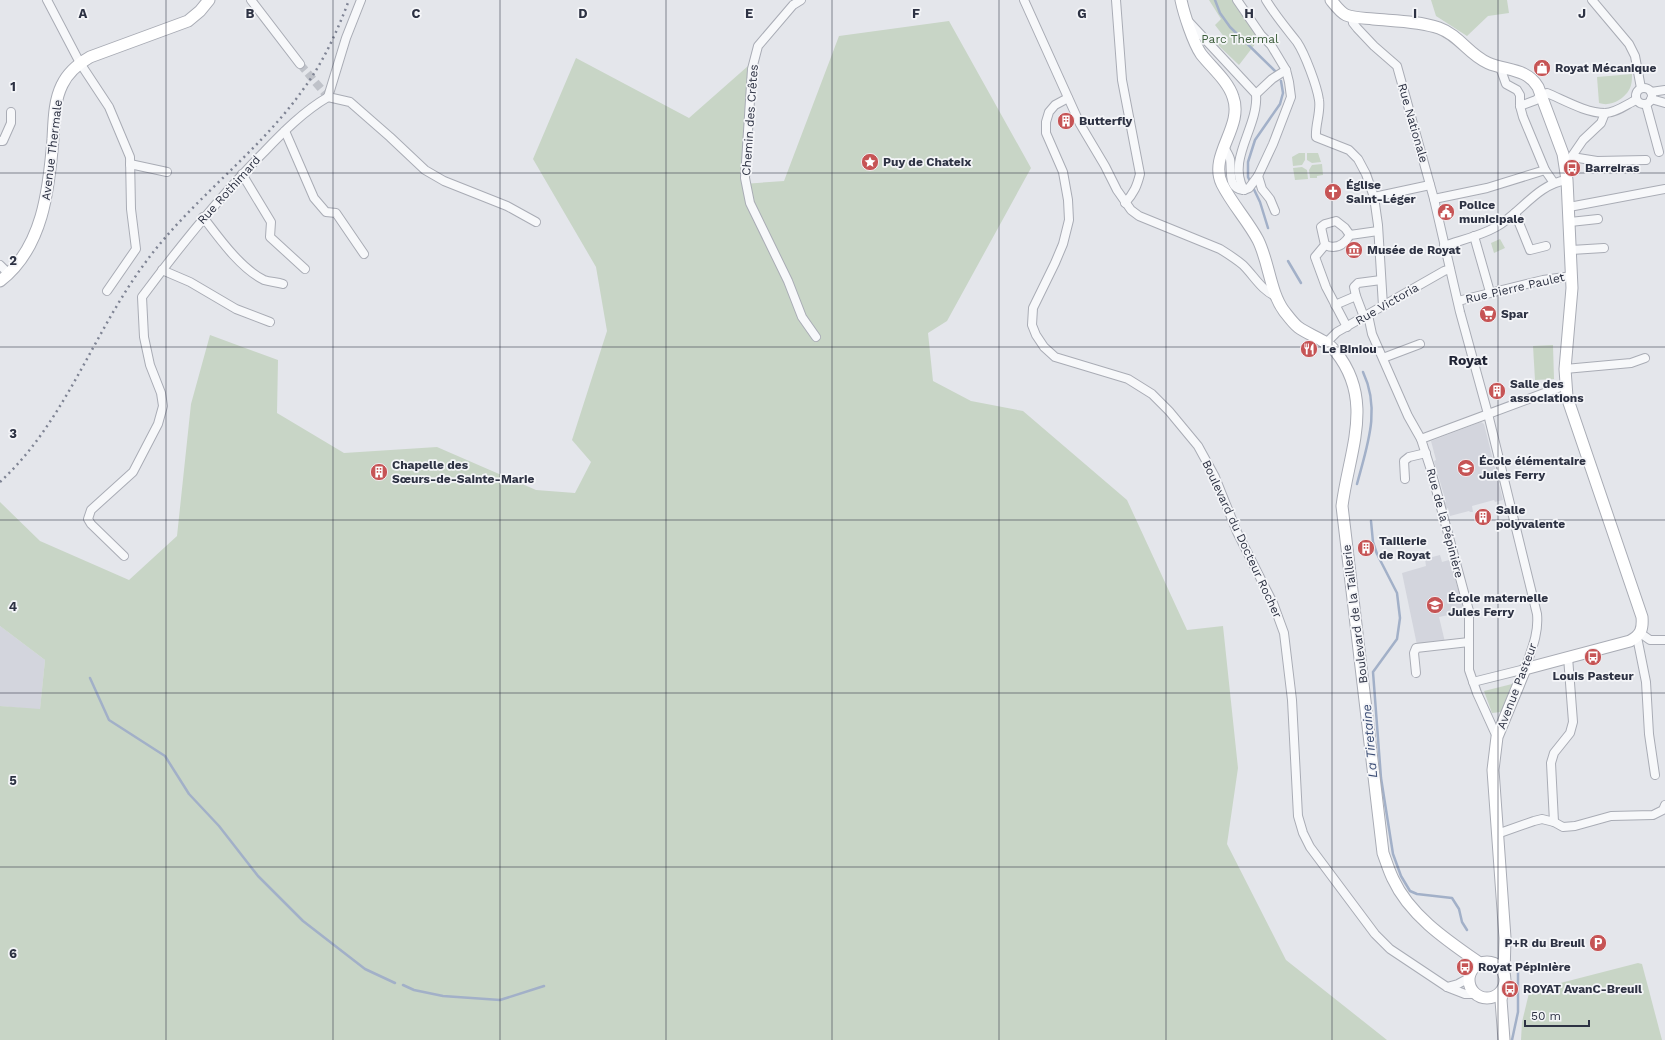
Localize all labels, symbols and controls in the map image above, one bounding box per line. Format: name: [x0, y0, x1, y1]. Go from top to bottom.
text: A: [79, 6, 88, 21]
text: B: [246, 6, 255, 21]
text: C: [412, 6, 421, 21]
text: D: [578, 6, 588, 21]
text: E: [745, 6, 753, 21]
text: F: [912, 6, 920, 21]
text: G: [1077, 6, 1087, 21]
text: H: [1244, 6, 1254, 21]
text: I: [1413, 6, 1417, 21]
text: J: [1578, 6, 1586, 21]
park label: Parc Thermal: [1201, 32, 1279, 46]
shop icon: Royat Mécanique: [1532, 58, 1552, 78]
place label: Royat Mécanique: [1555, 61, 1657, 75]
street label: Chemin des Crêtes: [739, 64, 761, 176]
text: 1: [10, 79, 16, 94]
street label: Rue Nationale: [1395, 82, 1431, 164]
street label: Avenue Thermale: [39, 99, 65, 201]
building icon: Butterfly: [1056, 111, 1076, 131]
place label: Butterfly: [1079, 114, 1133, 128]
place icon: Puy de Chateix: [860, 152, 880, 172]
street label: Rue Rothimard: [195, 153, 263, 227]
place label: Puy de Chateix: [883, 155, 971, 169]
bus stop icon: Barreiras: [1562, 158, 1582, 178]
place label: Barreiras: [1585, 161, 1640, 175]
place label: Église Saint-Léger: [1346, 178, 1417, 206]
church icon: Église Saint-Léger: [1323, 182, 1343, 202]
place label: Police municipale: [1459, 198, 1524, 226]
public building icon: Police municipale: [1436, 202, 1456, 222]
museum icon: Musée de Royat: [1344, 240, 1364, 260]
place label: Musée de Royat: [1367, 243, 1461, 257]
text: 2: [9, 253, 17, 268]
street label: Rue Pierre Paulet: [1464, 270, 1566, 306]
street label: Rue Victoria: [1353, 280, 1421, 328]
supermarket icon: Spar: [1478, 304, 1498, 324]
place label: Spar: [1501, 307, 1529, 321]
restaurant icon: Le Biniou: [1299, 339, 1319, 359]
place label: Le Biniou: [1322, 342, 1377, 356]
district label: Royat: [1448, 352, 1488, 368]
place label: Salle des associations: [1510, 377, 1584, 405]
building icon: Salle des associations: [1487, 381, 1507, 401]
text: 3: [9, 426, 17, 441]
place label: École élémentaire Jules Ferry: [1479, 454, 1586, 482]
place label: Chapelle des Sœurs-de-Sainte-Marie: [392, 458, 534, 486]
street label: Boulevard du Docteur Rocher: [1199, 458, 1285, 620]
school or university icon: École élémentaire Jules Ferry: [1456, 458, 1476, 478]
building icon: Chapelle des Sœurs-de-Sainte-Marie: [369, 462, 389, 482]
street label: Rue de la Pépinière: [1424, 467, 1466, 580]
place label: Salle polyvalente: [1496, 503, 1565, 531]
building icon: Salle polyvalente: [1473, 507, 1493, 527]
place label: Taillerie de Royat: [1379, 534, 1431, 562]
building icon: Taillerie de Royat: [1356, 538, 1376, 558]
street label: Boulevard de la Taillerie: [1340, 544, 1370, 684]
place label: École maternelle Jules Ferry: [1448, 591, 1548, 619]
school or university icon: École maternelle Jules Ferry: [1425, 595, 1445, 615]
text: 4: [9, 599, 18, 614]
street label: Avenue Pasteur: [1494, 641, 1540, 731]
bus stop icon: Louis Pasteur: [1583, 647, 1603, 667]
place label: Louis Pasteur: [1552, 669, 1634, 683]
water label: La Tiretaine: [1359, 703, 1380, 778]
text: 5: [9, 773, 17, 788]
parking icon: P+R du Breuil: [1588, 933, 1608, 953]
place label: P+R du Breuil: [1505, 936, 1585, 950]
text: 6: [9, 946, 17, 961]
bus stop icon: Royat Pépinière: [1455, 957, 1475, 977]
place label: Royat Pépinière: [1478, 960, 1571, 974]
bus stop icon: ROYAT AvanC-Breuil: [1500, 979, 1520, 999]
place label: ROYAT AvanC-Breuil: [1523, 982, 1642, 996]
scale bar: [1525, 1002, 1589, 1028]
text: 50 m: [1531, 1009, 1561, 1023]

